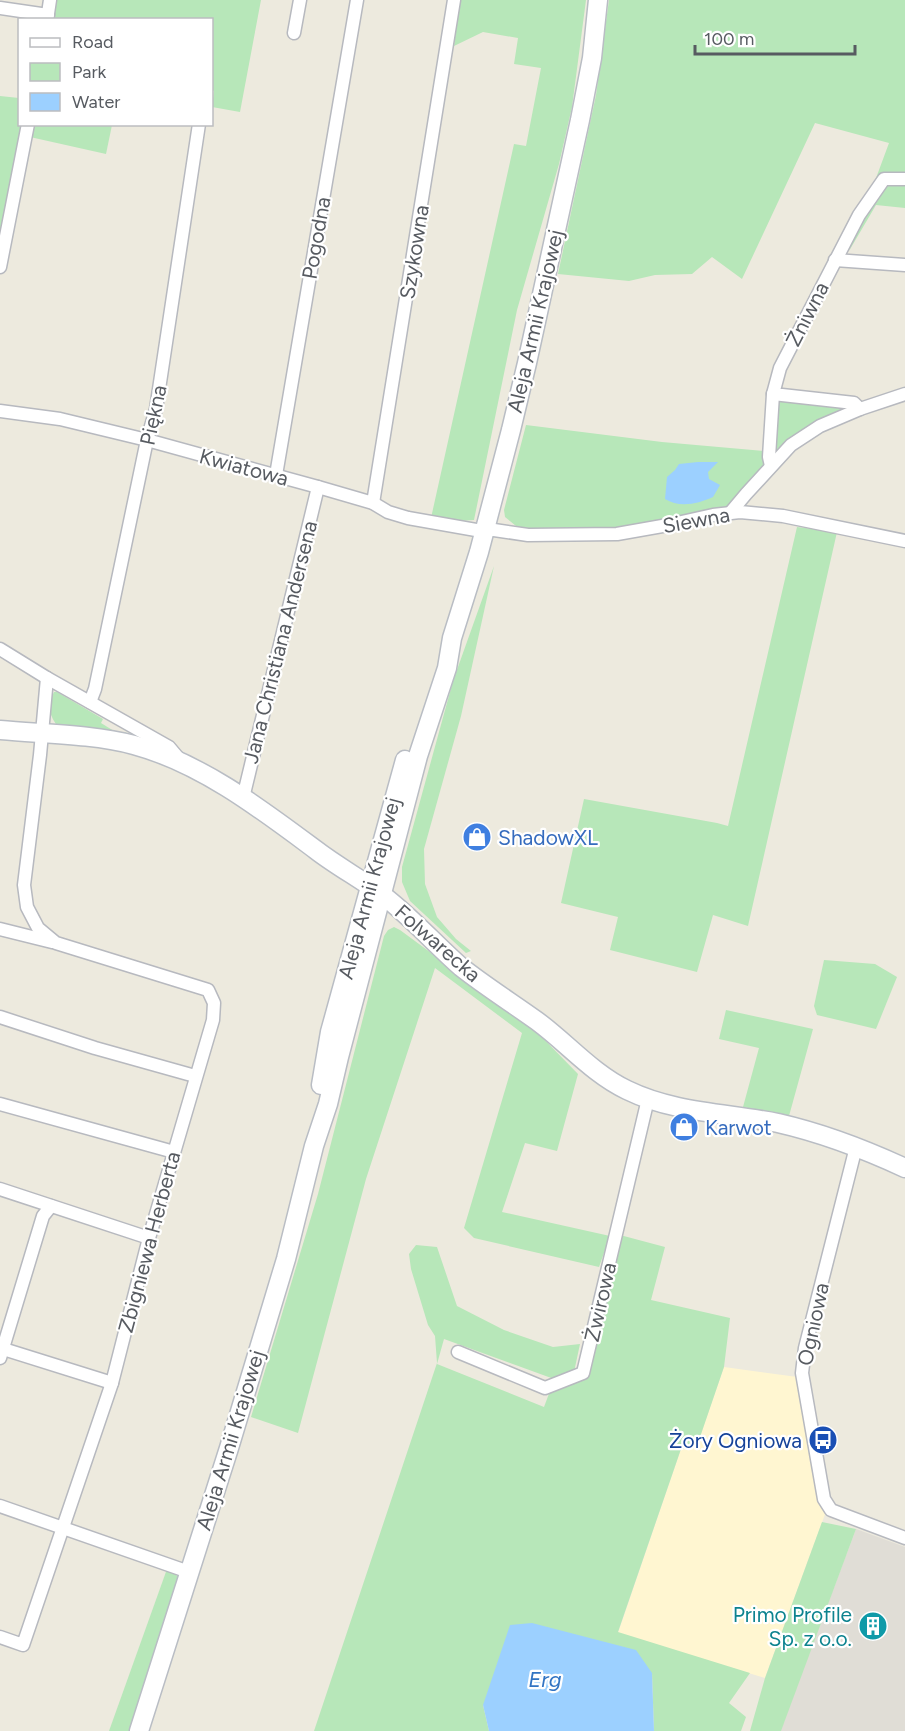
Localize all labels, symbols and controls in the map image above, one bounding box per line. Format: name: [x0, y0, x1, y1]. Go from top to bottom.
legend: [18, 18, 213, 126]
scale bar: [695, 18, 856, 56]
text: 100 m: [704, 28, 754, 50]
text: Road: [72, 31, 113, 53]
text: Park: [72, 61, 107, 83]
text: Water: [72, 91, 120, 113]
street label: Pogodna: [296, 195, 336, 281]
street label: Szykowna: [394, 203, 434, 301]
street label: Aleja Armii Krajowej: [502, 227, 568, 415]
street label: Żniwna: [780, 278, 834, 350]
street label: Piękna: [134, 382, 172, 448]
street label: Kwiatowa: [197, 443, 291, 491]
street label: Siewna: [660, 502, 732, 538]
street label: Jana Christiana Andersena: [238, 518, 322, 766]
street label: Aleja Armii Krajowej: [333, 794, 405, 982]
shop icon: ShadowXL: [461, 821, 493, 853]
place label: ShadowXL: [498, 825, 598, 850]
street label: Folwarecka: [390, 899, 486, 987]
shop icon: Karwot: [668, 1111, 700, 1143]
place label: Karwot: [705, 1115, 772, 1140]
street label: Zbigniewa Herberta: [113, 1149, 185, 1335]
street label: Żwirowa: [579, 1260, 621, 1344]
street label: Ogniowa: [792, 1280, 834, 1368]
street label: Aleja Armii Krajowej: [191, 1347, 269, 1533]
bus stop icon: Żory Ogniowa: [807, 1424, 839, 1456]
place label: Żory Ogniowa: [669, 1428, 802, 1453]
place label: Primo Profile Sp. z o.o.: [733, 1602, 852, 1651]
building icon: Primo Profile Sp. z o.o.: [857, 1610, 889, 1642]
water label: Erg: [528, 1666, 562, 1693]

